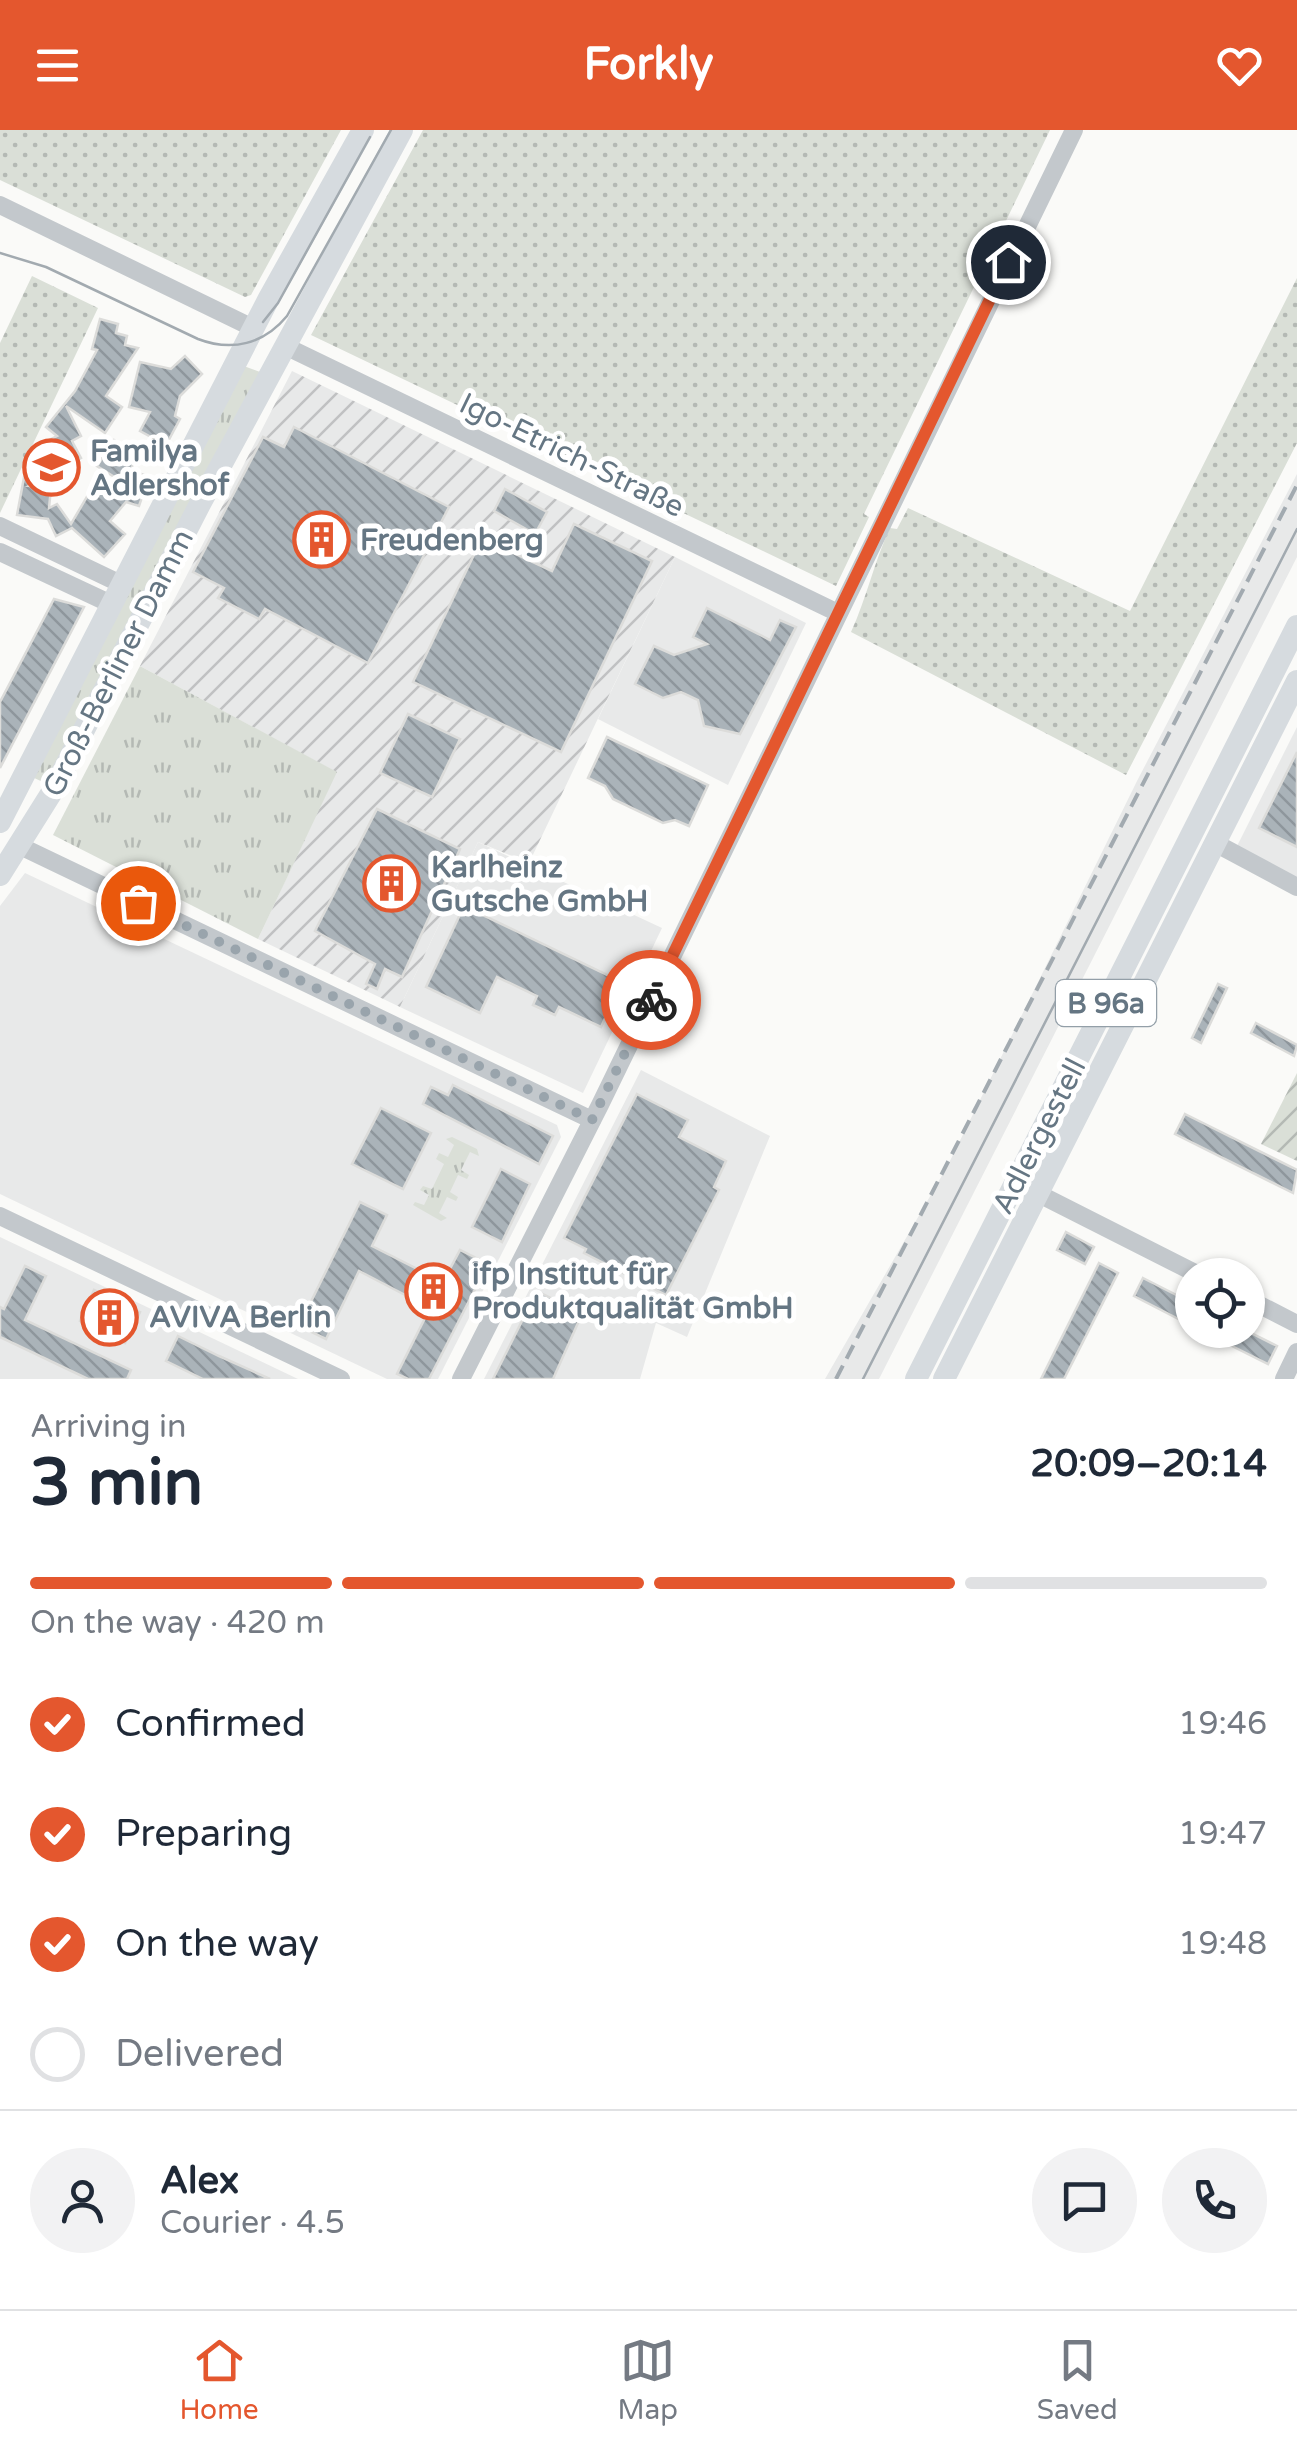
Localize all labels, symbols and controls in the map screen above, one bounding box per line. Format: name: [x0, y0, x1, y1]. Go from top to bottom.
icon: menu: [30, 38, 85, 93]
text: Forkly: [583, 38, 714, 92]
icon: heart: [1212, 38, 1267, 93]
pin: [966, 220, 1051, 305]
icon: home: [981, 235, 1036, 290]
street label: Igo-Etrich-Straße: [453, 385, 690, 526]
place label: Familya Adlershof: [90, 433, 230, 504]
school or university icon: Familya Adlershof: [21, 438, 81, 498]
building icon: Freudenberg: [291, 510, 351, 570]
place label: Freudenberg: [360, 522, 544, 559]
street label: Groß-Berliner Damm: [35, 523, 202, 803]
place label: Karlheinz Gutsche GmbH: [431, 849, 648, 920]
building icon: Karlheinz Gutsche GmbH: [362, 854, 422, 914]
pin: [96, 861, 181, 946]
icon: bag: [111, 876, 166, 931]
courier: [601, 950, 701, 1050]
icon: bike: [624, 973, 679, 1028]
road number: B 96a: [1056, 980, 1156, 1026]
street label: Adlergestell: [984, 1052, 1094, 1220]
place label: ifp Institut für Produktqualität GmbH: [472, 1256, 794, 1327]
map controls: [1175, 1258, 1265, 1348]
button: locate: [1175, 1258, 1265, 1348]
building icon: ifp Institut für Produktqualität GmbH: [403, 1261, 463, 1321]
building icon: AVIVA Berlin: [80, 1287, 140, 1347]
place label: AVIVA Berlin: [149, 1299, 331, 1336]
text: Arriving in: [30, 1408, 187, 1446]
text: 20:09–20:14: [1030, 1441, 1267, 1487]
text: 3 min: [30, 1444, 203, 1523]
text: On the way · 420 m: [30, 1604, 325, 1642]
icon: check: [30, 1697, 85, 1752]
text: Confirmed: [115, 1701, 306, 1747]
text: 19:46: [1178, 1705, 1267, 1743]
icon: check: [30, 1807, 85, 1862]
text: Preparing: [115, 1811, 292, 1857]
text: 19:47: [1178, 1815, 1267, 1853]
icon: check: [30, 1917, 85, 1972]
text: On the way: [115, 1921, 319, 1967]
text: 19:48: [1178, 1925, 1267, 1963]
text: Delivered: [115, 2031, 284, 2077]
button: person: [30, 2148, 135, 2253]
button: chat: [1032, 2148, 1137, 2253]
button: phone: [1162, 2148, 1267, 2253]
text: Alex: [160, 2158, 239, 2204]
text: Courier · 4.5: [160, 2204, 345, 2242]
tab: Home: [179, 2333, 259, 2427]
tab: Map: [617, 2333, 678, 2427]
tab: Saved: [1037, 2333, 1118, 2427]

